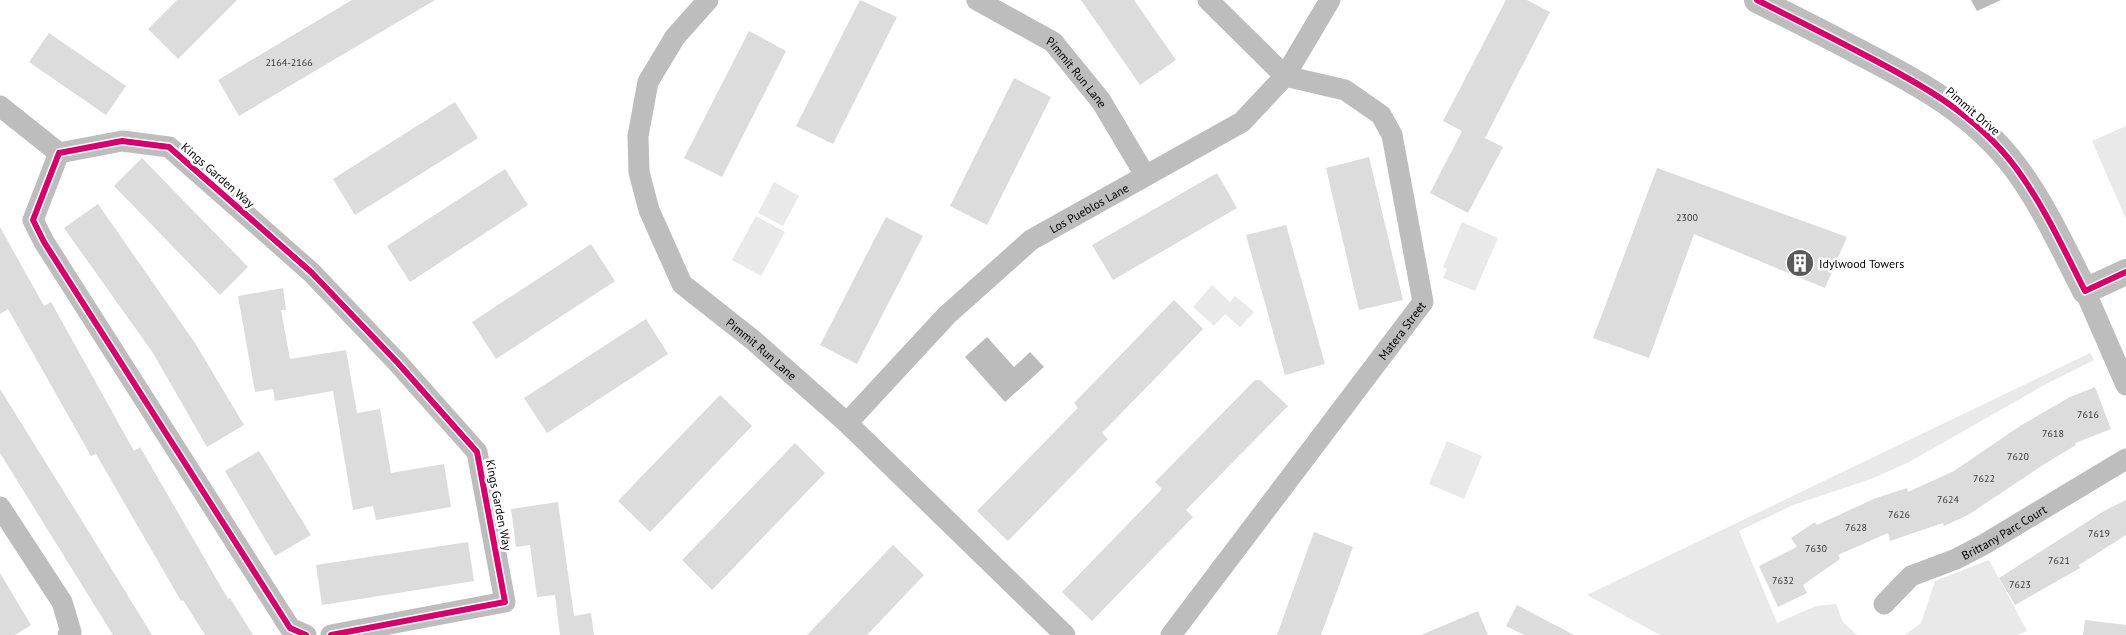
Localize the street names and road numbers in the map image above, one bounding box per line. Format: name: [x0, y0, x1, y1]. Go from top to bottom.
street label: Pimmit Run Lane: [1044, 33, 1111, 110]
street label: Pimmit Drive: [1943, 83, 2003, 139]
street label: Kings Garden Way: [178, 139, 258, 211]
street label: Los Pueblos Lane: [1047, 180, 1131, 236]
street label: Matera Street: [1375, 298, 1428, 363]
street label: Pimmit Run Lane: [723, 315, 800, 383]
street label: Kings Garden Way: [483, 458, 515, 552]
street label: Brittany Parc Court: [1959, 501, 2049, 562]

